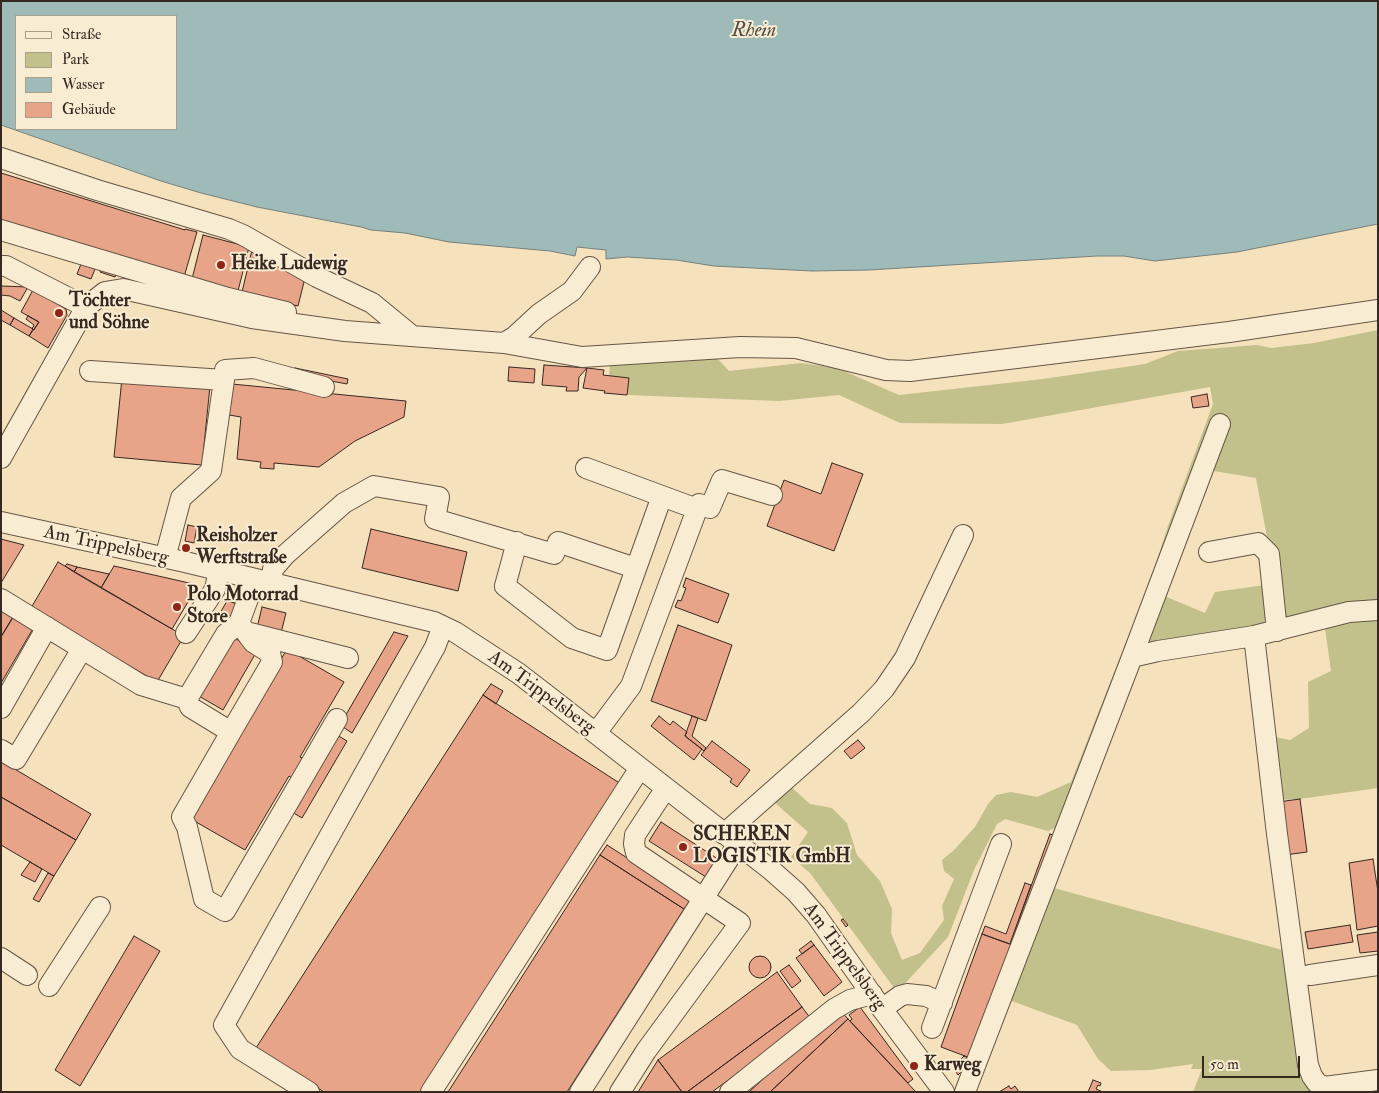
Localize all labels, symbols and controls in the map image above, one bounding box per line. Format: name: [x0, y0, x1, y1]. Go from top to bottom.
legend: [15, 15, 178, 130]
water label: Rhein: [732, 20, 776, 44]
text: Straße: [62, 25, 101, 44]
text: Park: [62, 50, 89, 69]
text: Wasser: [62, 75, 104, 94]
text: Gebäude: [62, 100, 116, 119]
place label: Heike Ludewig: [231, 254, 347, 276]
marker: Heike Ludewig: [215, 259, 227, 271]
place label: Töchter und Söhne: [69, 291, 149, 335]
marker: Töchter und Söhne: [53, 307, 65, 319]
street label: Am Trippelsberg: [41, 522, 171, 570]
place label: Reisholzer Werftstraße: [196, 526, 287, 570]
marker: Reisholzer Werftstraße: [180, 542, 192, 554]
place label: Polo Motorrad Store: [187, 585, 298, 629]
marker: Polo Motorrad Store: [171, 601, 183, 613]
street label: Am Trippelsberg: [483, 646, 599, 740]
place label: SCHEREN LOGISTIK GmbH: [693, 825, 851, 869]
marker: SCHEREN LOGISTIK GmbH: [677, 841, 689, 853]
street label: Am Trippelsberg: [797, 899, 891, 1015]
scale bar: [1204, 1046, 1302, 1078]
place label: Karweg: [924, 1055, 981, 1077]
text: 50 m: [1210, 1055, 1239, 1074]
marker: Karweg: [908, 1060, 920, 1072]

